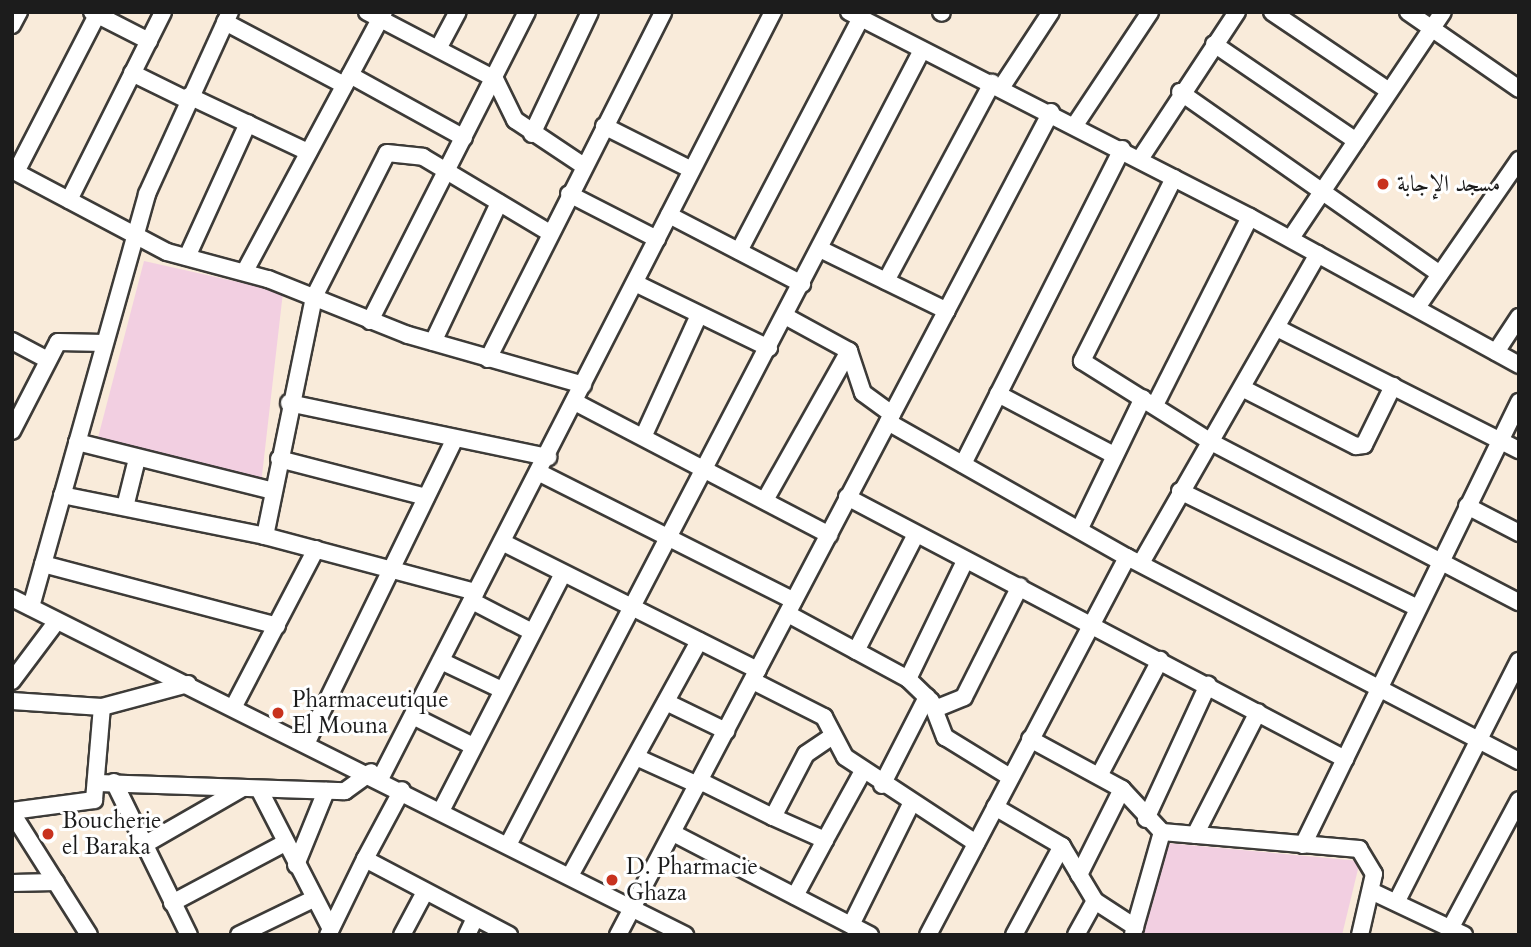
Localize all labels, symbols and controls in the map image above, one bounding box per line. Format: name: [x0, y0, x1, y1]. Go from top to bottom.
place label: مسجد الإجابة: [1397, 170, 1500, 198]
marker: مسجد الإجابة: [1375, 176, 1391, 192]
place label: Pharmaceutique El Mouna: [292, 686, 449, 740]
marker: Pharmaceutique El Mouna: [270, 705, 286, 721]
place label: Boucherie el Baraka: [62, 807, 162, 861]
marker: Boucherie el Baraka: [40, 826, 56, 842]
place label: D. Pharmacie Ghaza: [626, 853, 758, 907]
marker: D. Pharmacie Ghaza: [604, 872, 620, 888]

